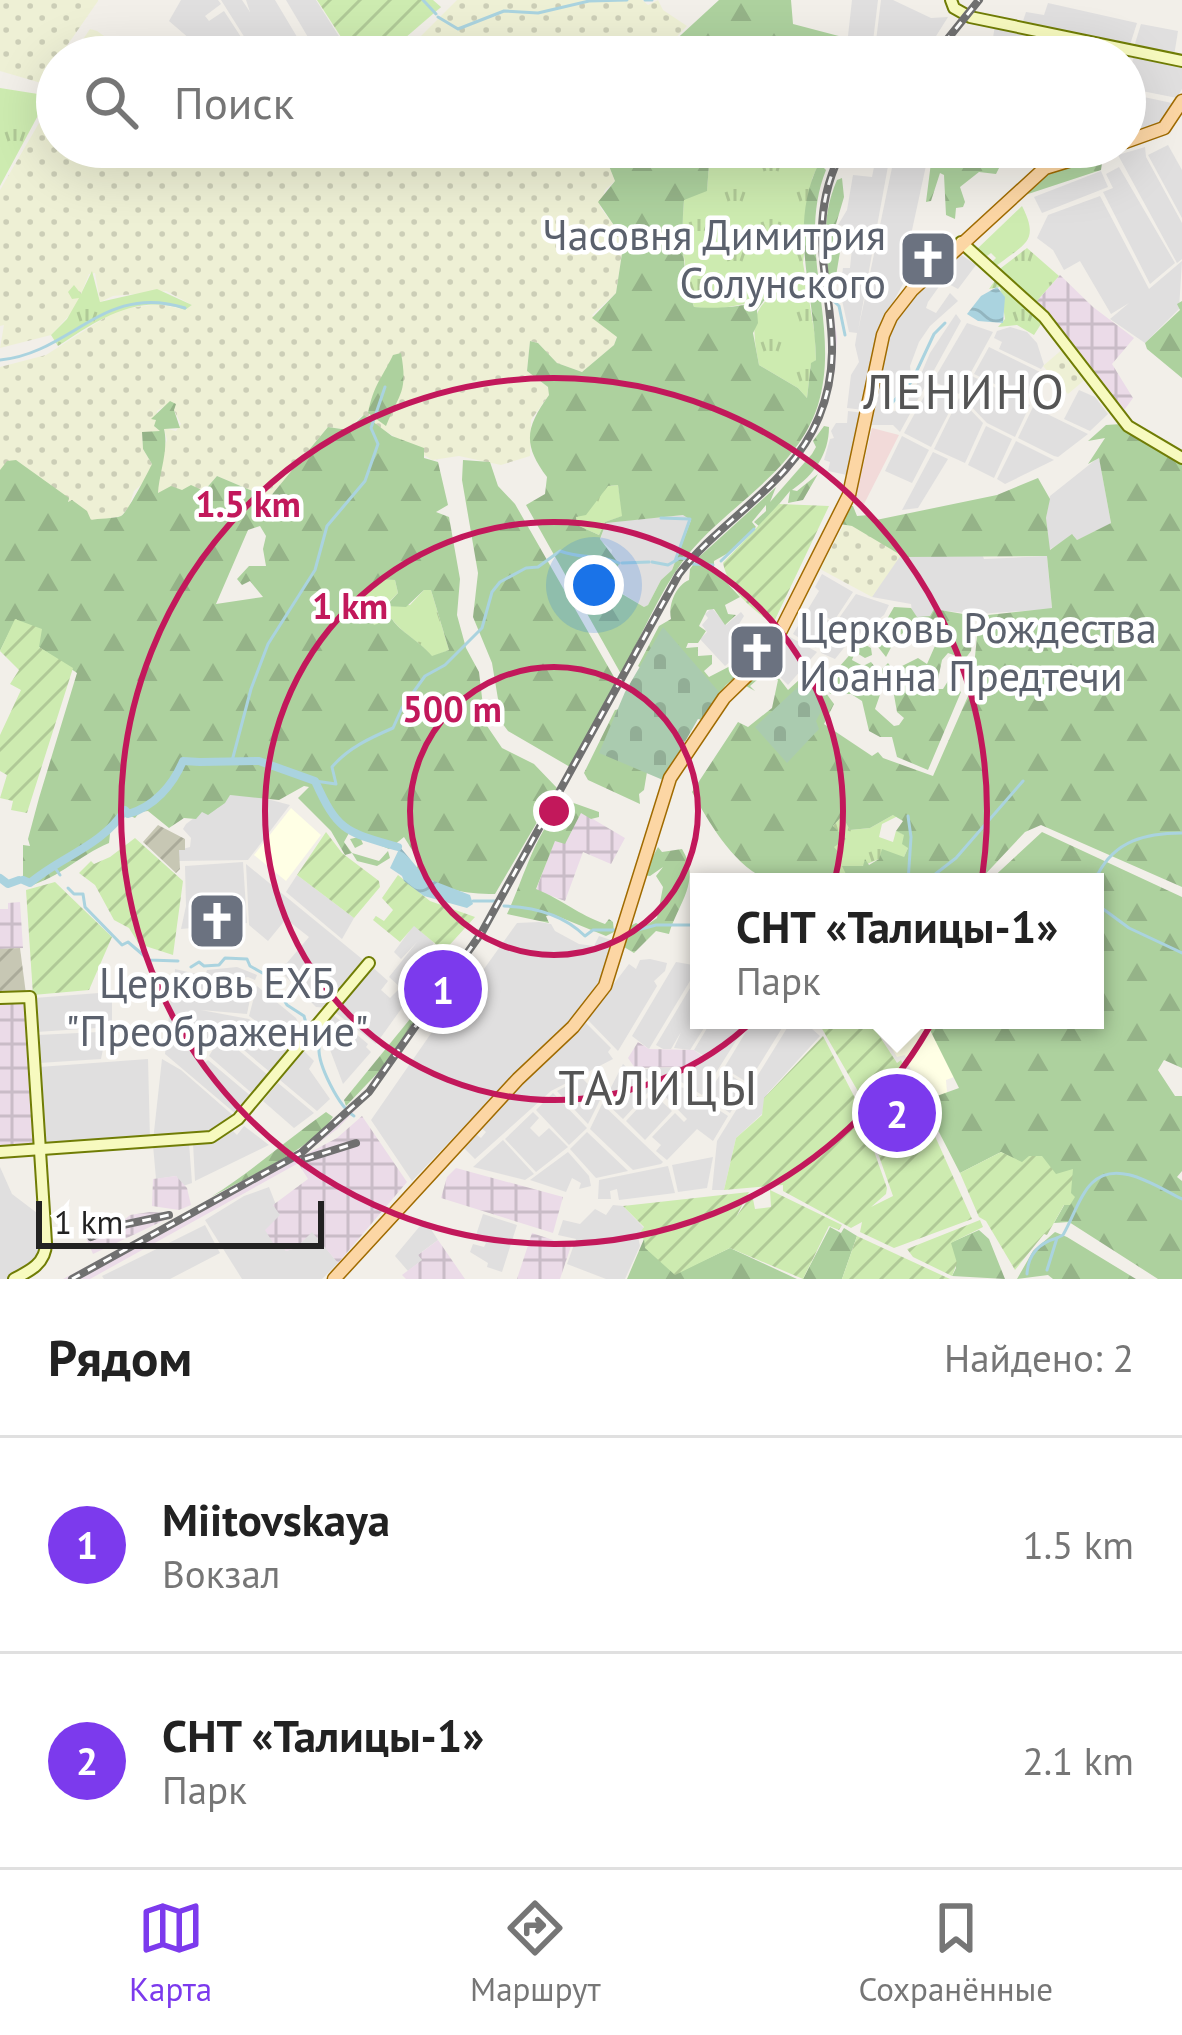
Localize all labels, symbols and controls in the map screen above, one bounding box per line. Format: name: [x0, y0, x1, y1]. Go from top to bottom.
search box: [36, 36, 1146, 168]
icon: search: [78, 69, 144, 135]
text: Поиск: [174, 73, 294, 131]
place label: Часовня Димитрия Солунского: [542, 207, 886, 310]
church icon: Часовня Димитрия Солунского: [897, 228, 959, 290]
district label: ЛЕНИНО: [862, 360, 1067, 422]
text: 1.5 km: [195, 480, 301, 527]
your location: [564, 555, 624, 615]
text: 1 km: [312, 582, 388, 629]
place label: Церковь Рождества Иоанна Предтечи: [799, 600, 1157, 703]
church icon: Церковь Рождества Иоанна Предтечи: [726, 621, 788, 683]
text: 500 m: [402, 685, 502, 732]
centre of rings: [533, 790, 575, 832]
popup: [690, 873, 1104, 1029]
church icon: Церковь ЕХБ "Преображение": [186, 890, 248, 952]
text: СНТ «Талицы-1»: [736, 897, 1058, 955]
pin: 1: [404, 944, 482, 1034]
place label: Церковь ЕХБ "Преображение": [65, 955, 369, 1058]
text: Парк: [736, 955, 821, 1006]
district label: ТАЛИЦЫ: [558, 1056, 760, 1118]
pin: 2: [858, 1068, 936, 1158]
scale bar: [36, 1195, 324, 1248]
text: 1 km: [54, 1200, 123, 1243]
text: Рядом: [48, 1324, 192, 1390]
text: Найдено: 2: [944, 1332, 1134, 1383]
text: Miitovskaya: [162, 1490, 390, 1548]
text: 1: [76, 1519, 98, 1570]
text: 1.5 km: [1022, 1519, 1134, 1570]
text: Вокзал: [162, 1548, 280, 1599]
text: СНТ «Талицы-1»: [162, 1706, 484, 1764]
text: 2: [76, 1735, 98, 1786]
text: 2.1 km: [1022, 1735, 1134, 1786]
text: Парк: [162, 1764, 247, 1815]
tab: Карта: [129, 1895, 212, 2010]
tab: Маршрут: [470, 1895, 601, 2010]
tab: Сохранённые: [858, 1895, 1053, 2010]

